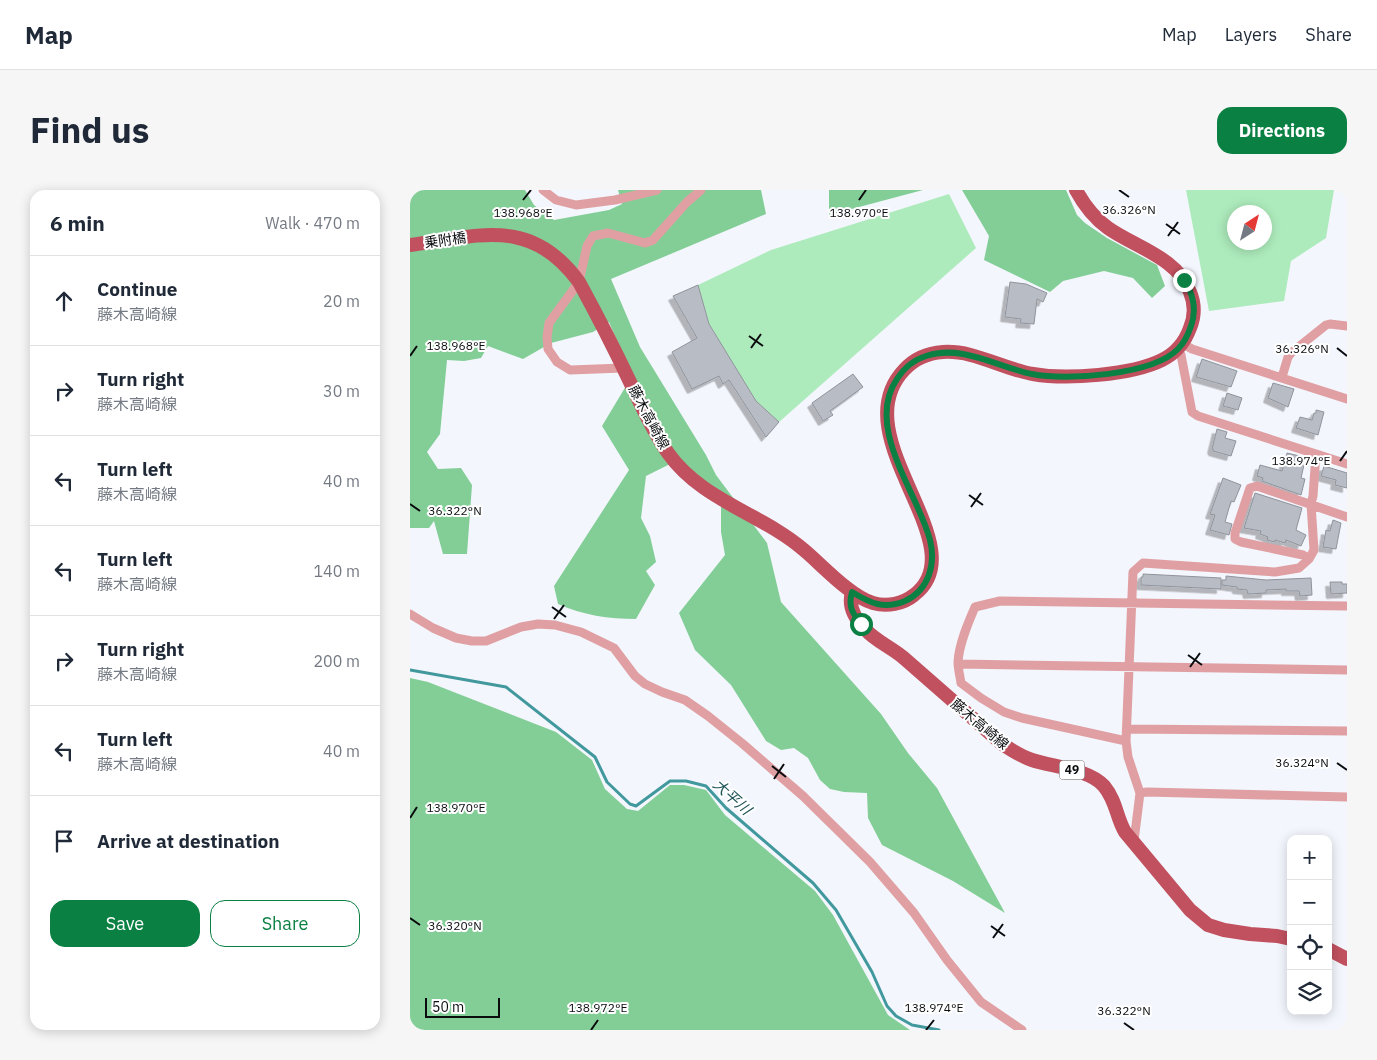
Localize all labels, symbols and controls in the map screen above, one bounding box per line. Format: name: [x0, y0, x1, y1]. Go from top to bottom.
text: Map: [25, 19, 73, 51]
text: Map: [1162, 23, 1197, 46]
text: Layers: [1225, 23, 1277, 46]
text: Share: [1305, 23, 1352, 46]
text: Find us: [30, 107, 149, 153]
button: Directions: [1217, 107, 1347, 154]
text: 36.326°N: [1102, 202, 1156, 217]
text: 138.968°E: [493, 205, 553, 220]
text: 138.970°E: [829, 205, 889, 220]
north arrow: [1227, 205, 1272, 250]
text: 6 min: [50, 209, 105, 237]
text: Walk · 470 m: [265, 213, 360, 233]
street label: 乗附橋: [423, 228, 467, 252]
route end: [1173, 269, 1196, 292]
text: Continue: [97, 277, 177, 301]
icon: ahead: [50, 287, 78, 315]
text: 20 m: [323, 291, 360, 311]
text: 藤木高崎線: [97, 304, 177, 324]
text: 138.968°E: [426, 338, 486, 353]
text: 36.326°N: [1275, 341, 1329, 356]
text: Turn right: [97, 367, 184, 391]
icon: right: [50, 377, 78, 405]
text: 30 m: [323, 381, 360, 401]
street label: 藤木高崎線: [625, 382, 673, 452]
text: 藤木高崎線: [97, 394, 177, 414]
text: 138.974°E: [1271, 453, 1331, 468]
text: Turn left: [97, 457, 173, 481]
icon: left: [50, 467, 78, 495]
text: 40 m: [323, 471, 360, 491]
text: 藤木高崎線: [97, 484, 177, 504]
text: 36.322°N: [428, 503, 482, 518]
text: Turn left: [97, 547, 173, 571]
icon: left: [50, 557, 78, 585]
text: 140 m: [313, 561, 360, 581]
text: 藤木高崎線: [97, 574, 177, 594]
route start: [850, 613, 873, 636]
text: Turn right: [97, 637, 184, 661]
icon: right: [50, 647, 78, 675]
text: 200 m: [313, 651, 360, 671]
text: 藤木高崎線: [97, 664, 177, 684]
street label: 藤木高崎線: [947, 695, 1013, 753]
text: Turn left: [97, 727, 173, 751]
icon: left: [50, 737, 78, 765]
text: 40 m: [323, 741, 360, 761]
text: 藤木高崎線: [97, 754, 177, 774]
text: 36.324°N: [1275, 755, 1329, 770]
road number: 49: [1060, 760, 1084, 780]
water label: 大平川: [709, 775, 757, 820]
text: 138.970°E: [426, 800, 486, 815]
icon: arrive: [50, 827, 78, 855]
text: Arrive at destination: [97, 829, 280, 853]
map controls: [1287, 835, 1332, 1015]
button: +: [1287, 835, 1332, 880]
button: −: [1287, 880, 1332, 925]
button: Save: [50, 900, 200, 947]
button: Share: [210, 900, 360, 947]
text: 36.320°N: [428, 918, 482, 933]
button: locate: [1287, 925, 1332, 970]
button: layers: [1287, 970, 1332, 1015]
scale bar: [425, 995, 500, 1018]
text: 50 m: [432, 998, 464, 1016]
text: 138.972°E: [568, 1000, 628, 1015]
text: 138.974°E: [904, 1000, 964, 1015]
text: 36.322°N: [1097, 1003, 1151, 1018]

